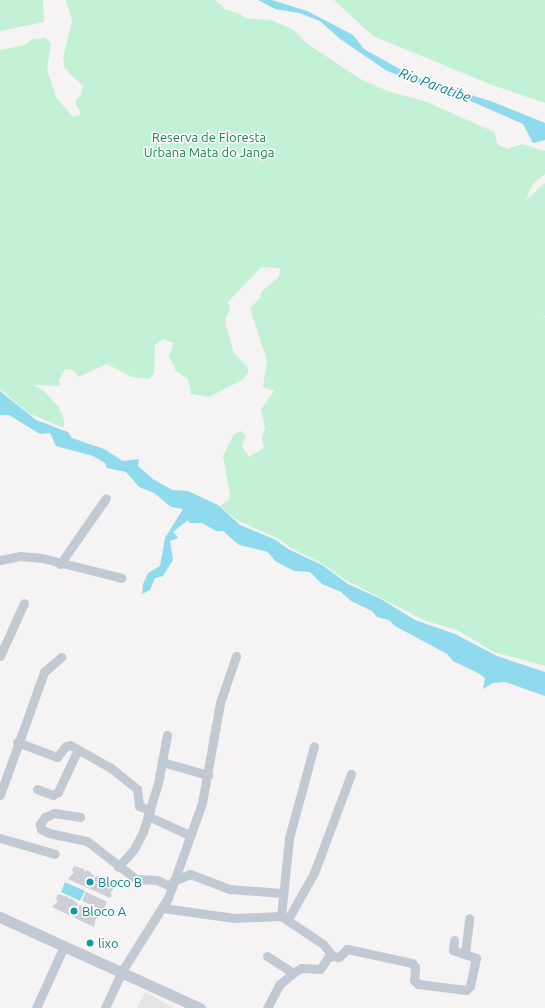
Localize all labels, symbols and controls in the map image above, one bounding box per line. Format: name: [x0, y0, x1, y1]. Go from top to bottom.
water label: Rio Paratibe: [397, 64, 473, 106]
park label: Reserva de Floresta Urbana Mata do Janga: [144, 130, 274, 161]
place label: Bloco B: [98, 874, 142, 890]
marker: Bloco B: [85, 877, 95, 887]
place label: Bloco A: [82, 903, 126, 919]
marker: Bloco A: [69, 906, 79, 916]
place label: lixo: [98, 935, 119, 951]
marker: lixo: [85, 938, 95, 948]

